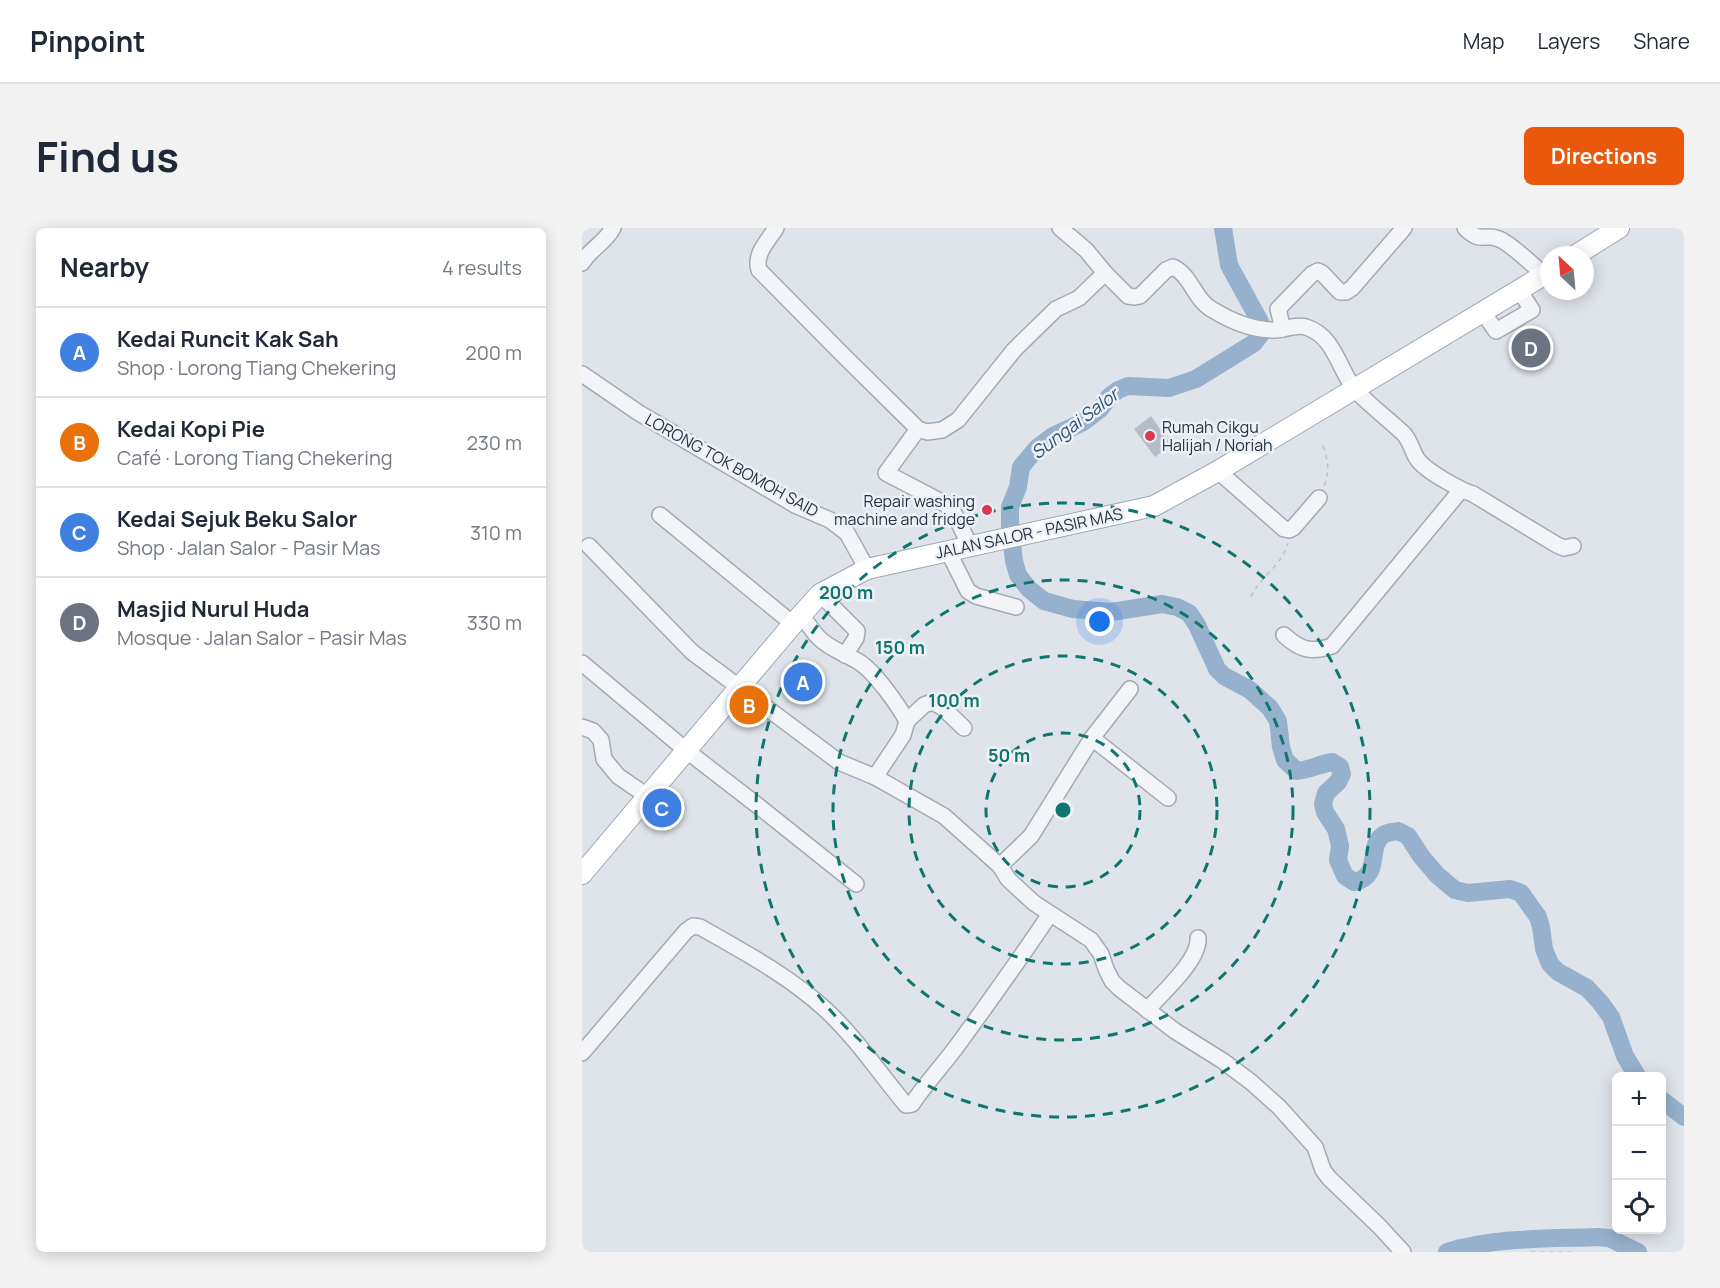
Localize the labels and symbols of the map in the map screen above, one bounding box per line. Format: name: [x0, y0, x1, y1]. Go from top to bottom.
north arrow: [1540, 246, 1594, 300]
pin: D: [1512, 326, 1550, 370]
water label: Sungai Salor: [1026, 381, 1125, 464]
street label: LORONG TOK BOMOH SAID: [641, 408, 823, 522]
place label: Rumah Cikgu Halijah / Noriah: [1162, 416, 1273, 456]
marker: Rumah Cikgu Halijah / Noriah: [1143, 429, 1157, 443]
place label: Repair washing machine and fridge: [834, 490, 975, 530]
street label: JALAN SALOR - PASIR MAS: [933, 502, 1125, 564]
marker: Repair washing machine and fridge: [980, 503, 994, 517]
text: 200 m: [819, 580, 873, 604]
your location: [1085, 607, 1114, 636]
text: 150 m: [875, 635, 925, 659]
pin: A: [784, 660, 822, 704]
pin: B: [730, 682, 768, 728]
text: 100 m: [928, 688, 980, 712]
text: 50 m: [988, 743, 1030, 767]
pin: C: [642, 786, 682, 830]
centre of rings: [1053, 800, 1073, 820]

